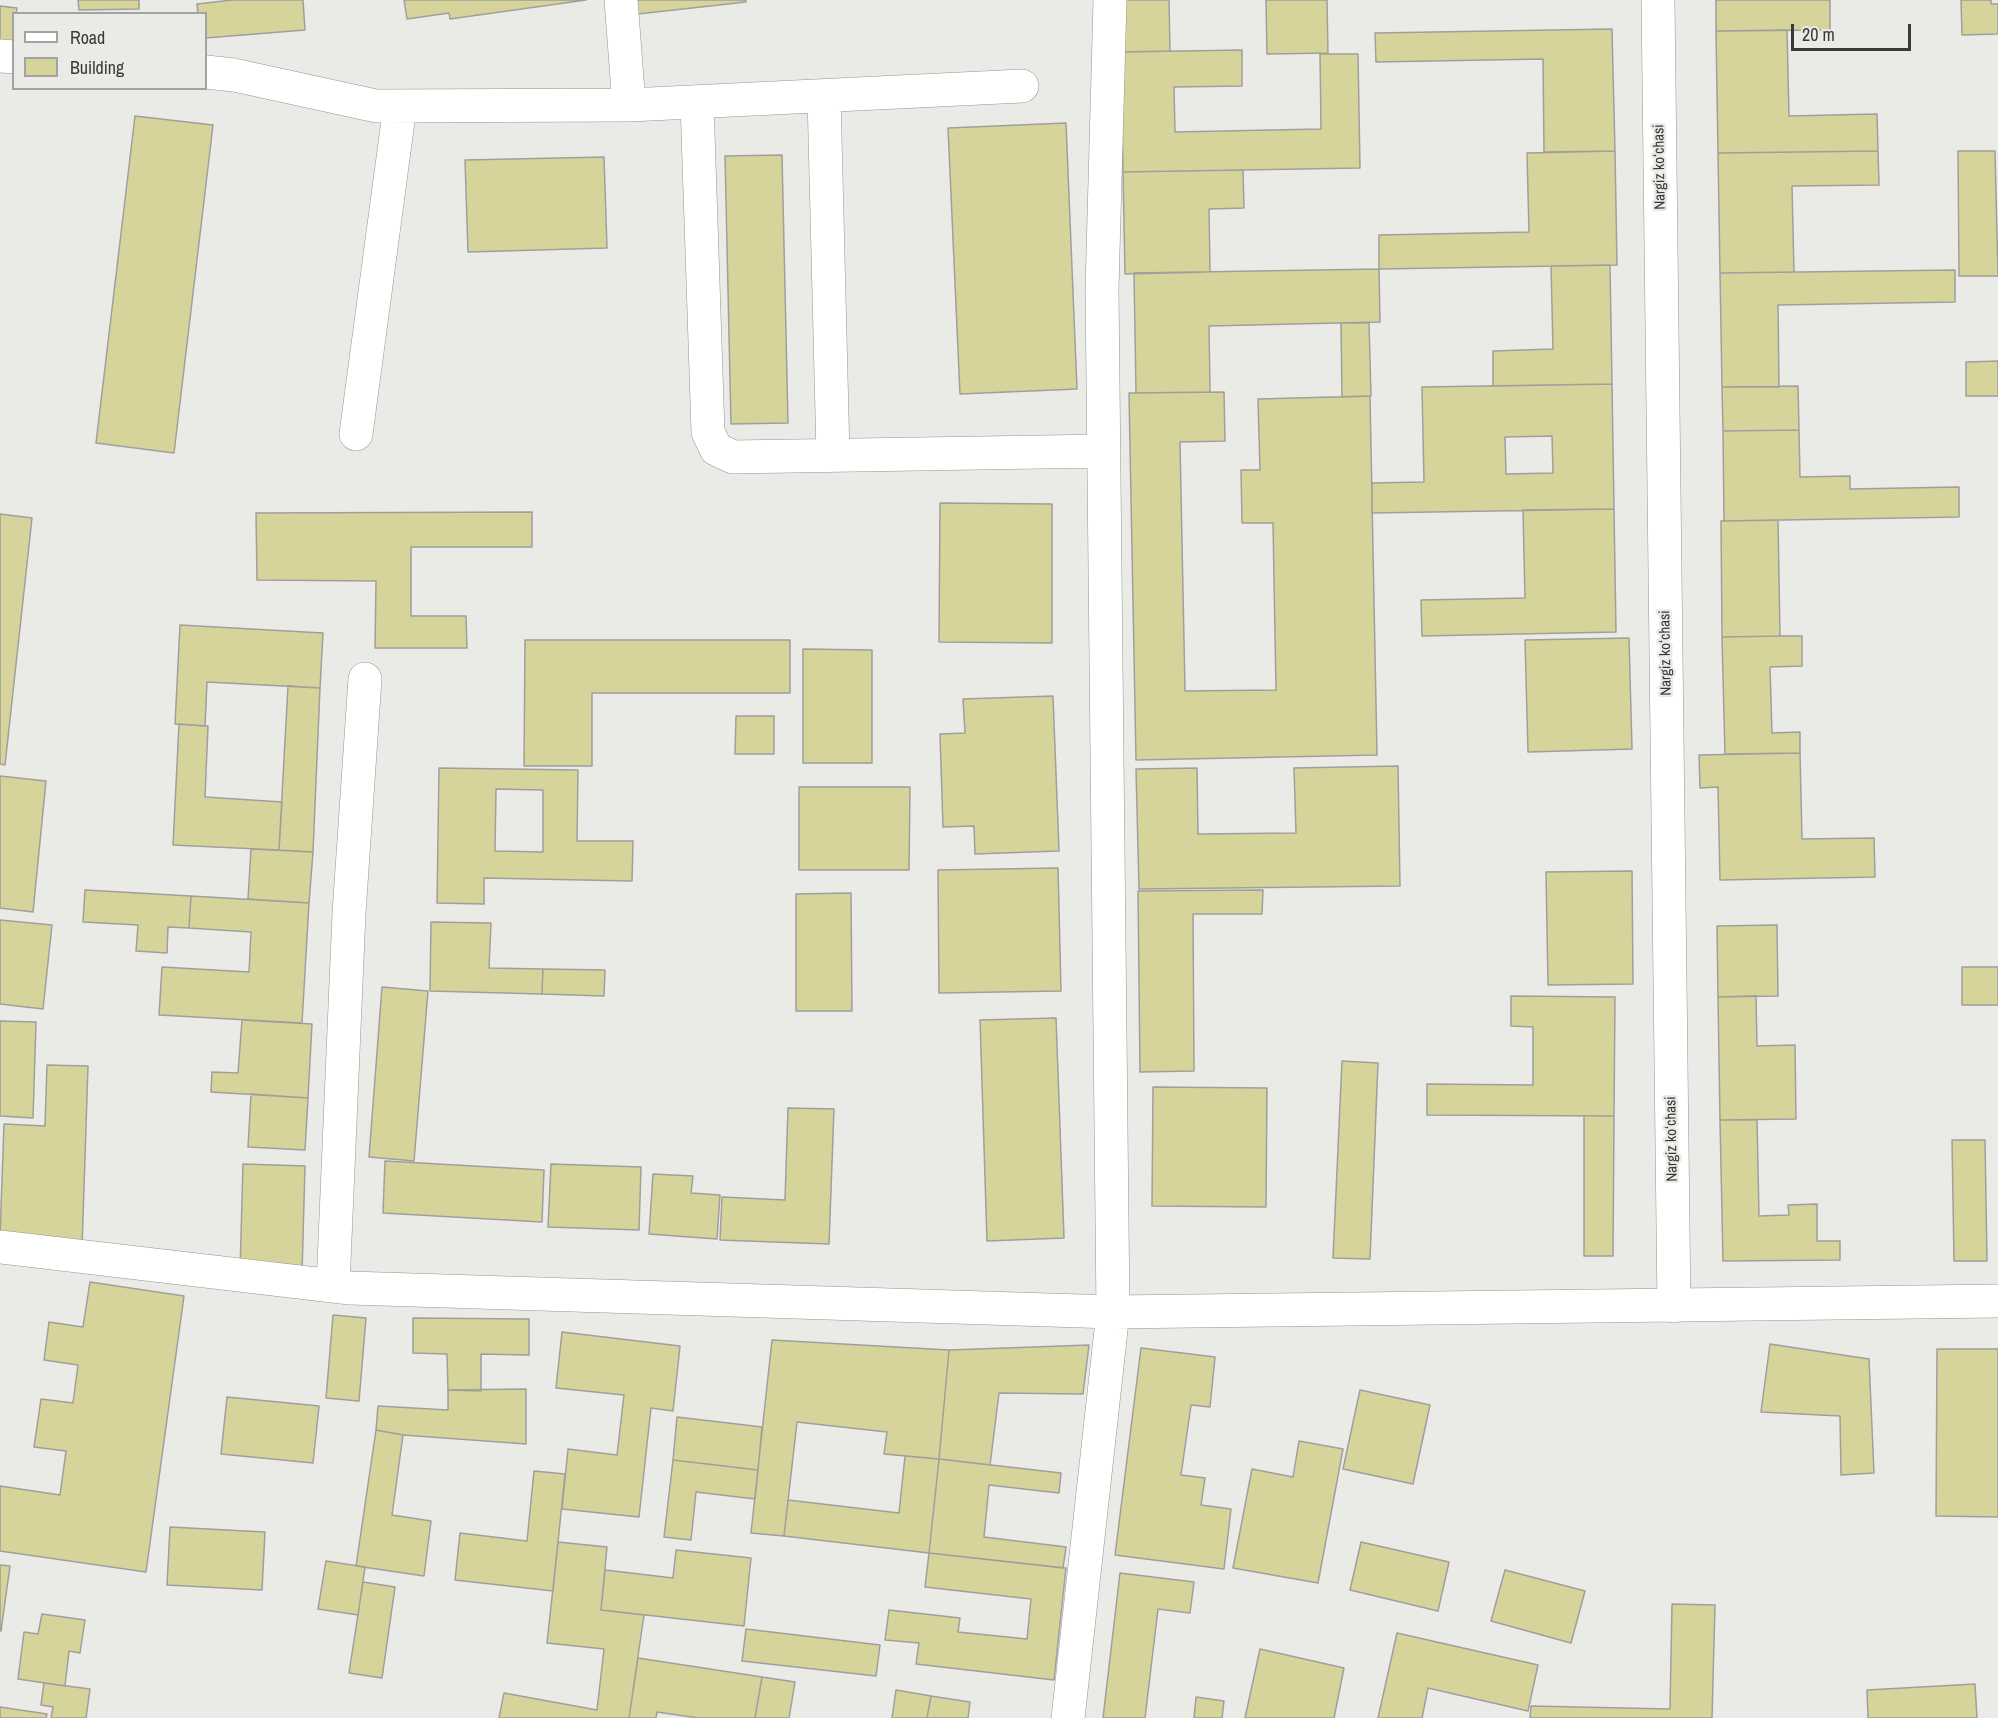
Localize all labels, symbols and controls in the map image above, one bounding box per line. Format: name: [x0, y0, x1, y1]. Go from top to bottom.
legend: [12, 12, 207, 90]
scale bar: [1794, 12, 1914, 50]
text: 20 m: [1802, 22, 1835, 47]
text: Road: [70, 25, 105, 50]
text: Building: [70, 55, 124, 80]
street label: Nargiz koʻchasi: [1650, 124, 1670, 210]
street label: Nargiz koʻchasi: [1656, 610, 1676, 696]
street label: Nargiz koʻchasi: [1662, 1096, 1682, 1182]

